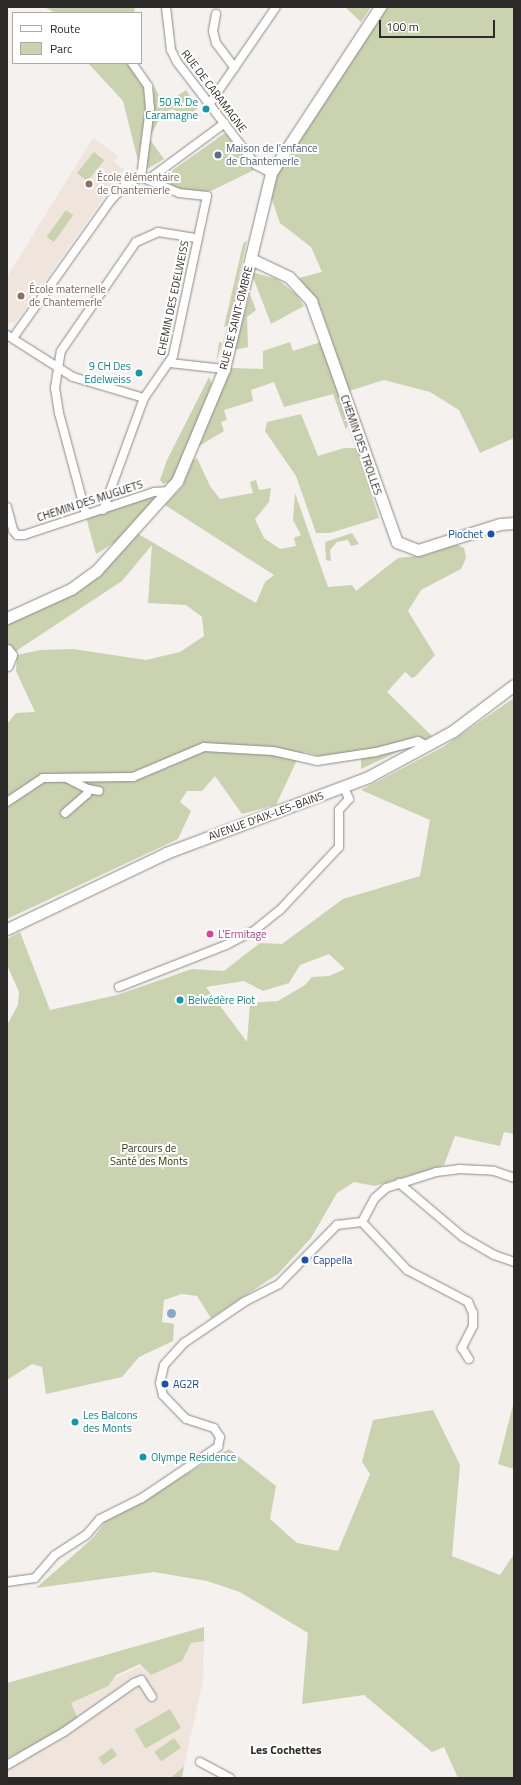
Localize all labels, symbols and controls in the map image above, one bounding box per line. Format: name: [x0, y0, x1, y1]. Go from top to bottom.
legend: [12, 12, 142, 64]
scale bar: [381, 12, 497, 38]
text: 100 m: [386, 17, 419, 36]
text: Route: [50, 19, 80, 38]
text: Parc: [50, 39, 72, 58]
street label: RUE DE CARAMAGNE: [179, 47, 249, 135]
place label: 50 R. De Caramagne: [145, 96, 198, 122]
marker: 50 R. De Caramagne: [201, 104, 211, 114]
place label: Maison de l'enfance de Chantemerle: [226, 142, 318, 168]
marker: Maison de l'enfance de Chantemerle: [213, 150, 223, 160]
place label: École élémentaire de Chantemerle: [97, 171, 179, 197]
marker: École élémentaire de Chantemerle: [84, 179, 94, 189]
street label: CHEMIN DES EDELWEISS: [154, 239, 192, 357]
street label: RUE DE SAINT-OMBRE: [217, 265, 255, 371]
place label: École maternelle de Chantemerle: [29, 283, 106, 309]
marker: École maternelle de Chantemerle: [16, 291, 26, 301]
place label: 9 CH Des Edelweiss: [85, 360, 131, 386]
marker: 9 CH Des Edelweiss: [134, 368, 144, 378]
street label: CHEMIN DES TROLLES: [338, 393, 384, 497]
street label: CHEMIN DES MUGUETS: [35, 478, 145, 524]
place label: Piochet: [448, 527, 483, 541]
marker: Piochet: [486, 529, 496, 539]
street label: AVENUE D'AIX-LES-BAINS: [206, 789, 326, 843]
place label: L'Ermitage: [218, 927, 267, 941]
marker: L'Ermitage: [205, 929, 215, 939]
place label: Belvédère Piot: [188, 993, 255, 1007]
marker: Belvédère Piot: [175, 995, 185, 1005]
park label: Parcours de Santé des Monts: [110, 1142, 188, 1168]
place label: Cappella: [313, 1253, 352, 1267]
marker: Cappella: [300, 1255, 310, 1265]
place label: AG2R: [173, 1377, 199, 1391]
marker: AG2R: [160, 1379, 170, 1389]
place label: Les Balcons des Monts: [83, 1409, 138, 1435]
marker: Les Balcons des Monts: [70, 1417, 80, 1427]
place label: Olympe Residence: [151, 1450, 236, 1464]
marker: Olympe Residence: [138, 1452, 148, 1462]
district label: Les Cochettes: [250, 1743, 322, 1757]

